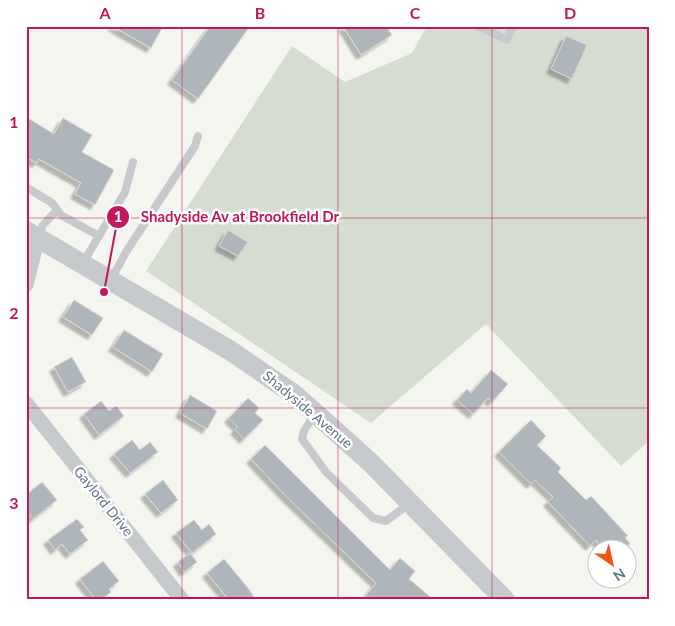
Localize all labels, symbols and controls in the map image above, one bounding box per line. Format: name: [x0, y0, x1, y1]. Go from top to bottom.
text: A: [98, 3, 111, 22]
text: B: [255, 3, 265, 22]
text: C: [410, 3, 421, 22]
text: D: [564, 3, 576, 22]
text: 1: [9, 112, 19, 131]
callout: Shadyside Av at Brookfield Dr: [105, 202, 349, 232]
text: 1: [114, 207, 122, 225]
text: Shadyside Av at Brookfield Dr: [141, 207, 340, 225]
text: 2: [9, 303, 19, 322]
street label: Shadyside Avenue: [260, 367, 356, 451]
street label: Gaylord Drive: [71, 463, 137, 539]
text: 3: [9, 493, 19, 512]
north arrow: [588, 538, 638, 588]
text: N: [610, 565, 629, 585]

